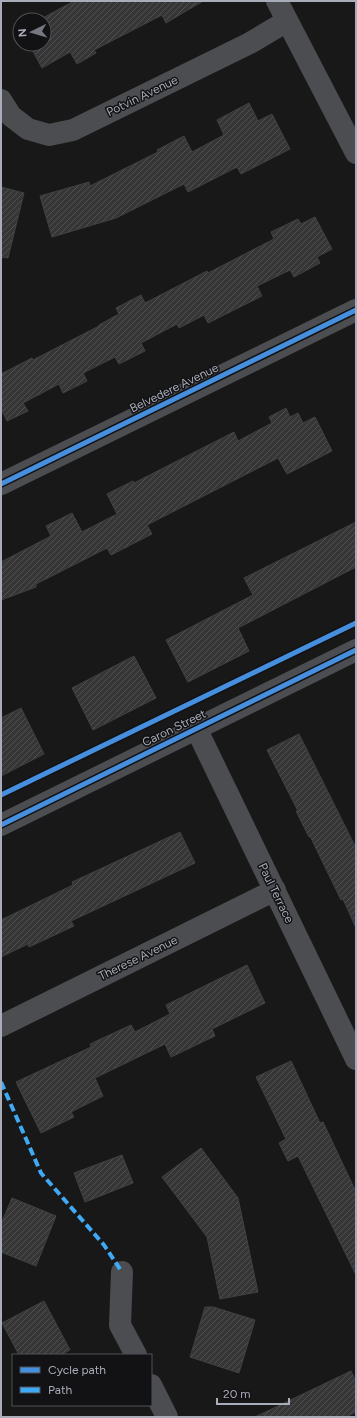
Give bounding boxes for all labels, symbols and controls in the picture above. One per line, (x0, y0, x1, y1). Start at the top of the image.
north arrow (12, 12, 52, 52)
text: N (16, 28, 29, 38)
street label: Potvin Avenue (104, 73, 180, 119)
street label: Belvedere Avenue (127, 360, 221, 416)
street label: Caron Street (140, 706, 209, 749)
street label: Paul Terrace (255, 861, 297, 926)
street label: Therese Avenue (96, 933, 180, 983)
legend (12, 1354, 152, 1406)
text: Cycle path (48, 1363, 106, 1377)
scale bar (217, 1380, 289, 1406)
text: Path (48, 1383, 72, 1397)
text: 20 m (223, 1387, 251, 1401)

